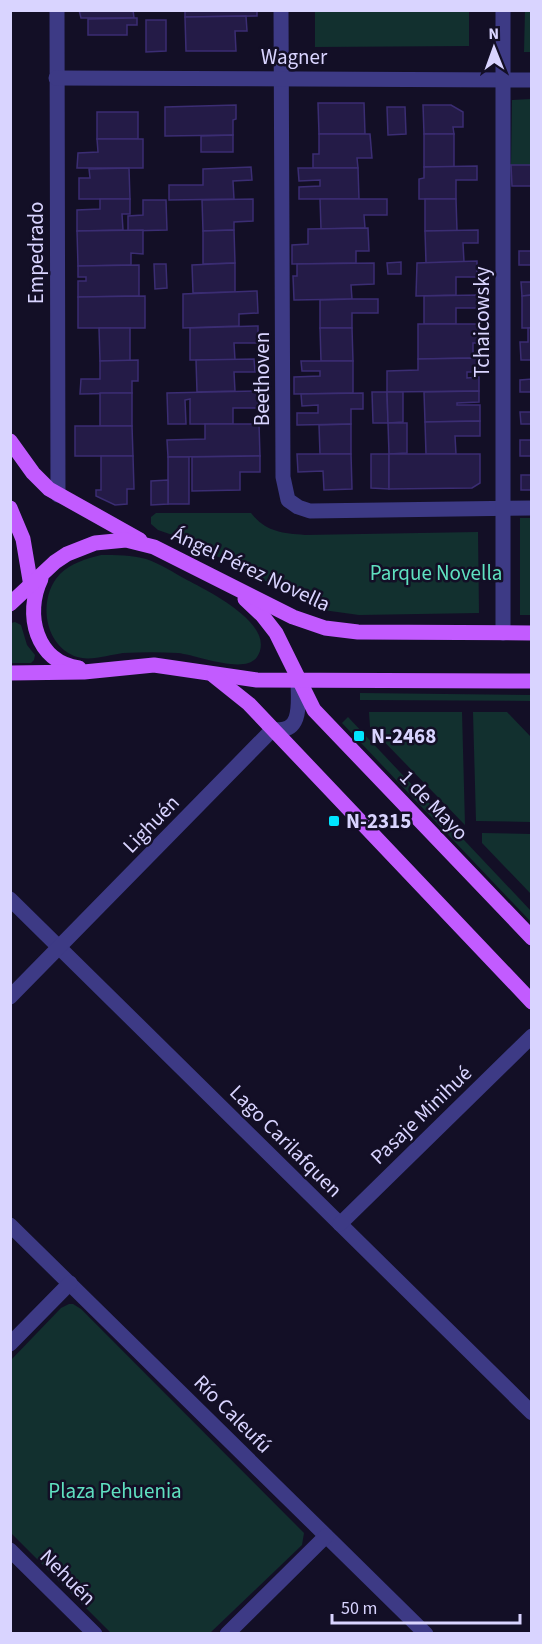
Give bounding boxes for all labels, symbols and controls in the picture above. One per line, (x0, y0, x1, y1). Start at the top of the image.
north arrow (464, 18, 524, 78)
text: N (488, 23, 499, 45)
street label: Wagner (261, 42, 328, 72)
street label: Empedrado (21, 202, 51, 304)
street label: Tchaicowsky (467, 266, 497, 378)
street label: Beethoven (247, 332, 277, 426)
street label: Ángel Pérez Novella (167, 519, 335, 619)
park label: Parque Novella (370, 558, 502, 588)
place label: N-2468 (371, 721, 436, 751)
marker: N-2468 (352, 729, 366, 743)
street label: 1 de Mayo (393, 763, 475, 847)
street label: Lighuén (116, 788, 186, 860)
place label: N-2315 (346, 806, 411, 836)
marker: N-2315 (327, 814, 341, 828)
street label: Pasaje Minihué (363, 1059, 479, 1171)
street label: Lago Carilafquen (223, 1078, 349, 1204)
street label: Río Caleufú (187, 1368, 279, 1460)
park label: Plaza Pehuenia (48, 1476, 182, 1506)
street label: Nehuén (33, 1542, 103, 1612)
scale bar (332, 1587, 520, 1625)
text: 50 m (341, 1596, 377, 1621)

